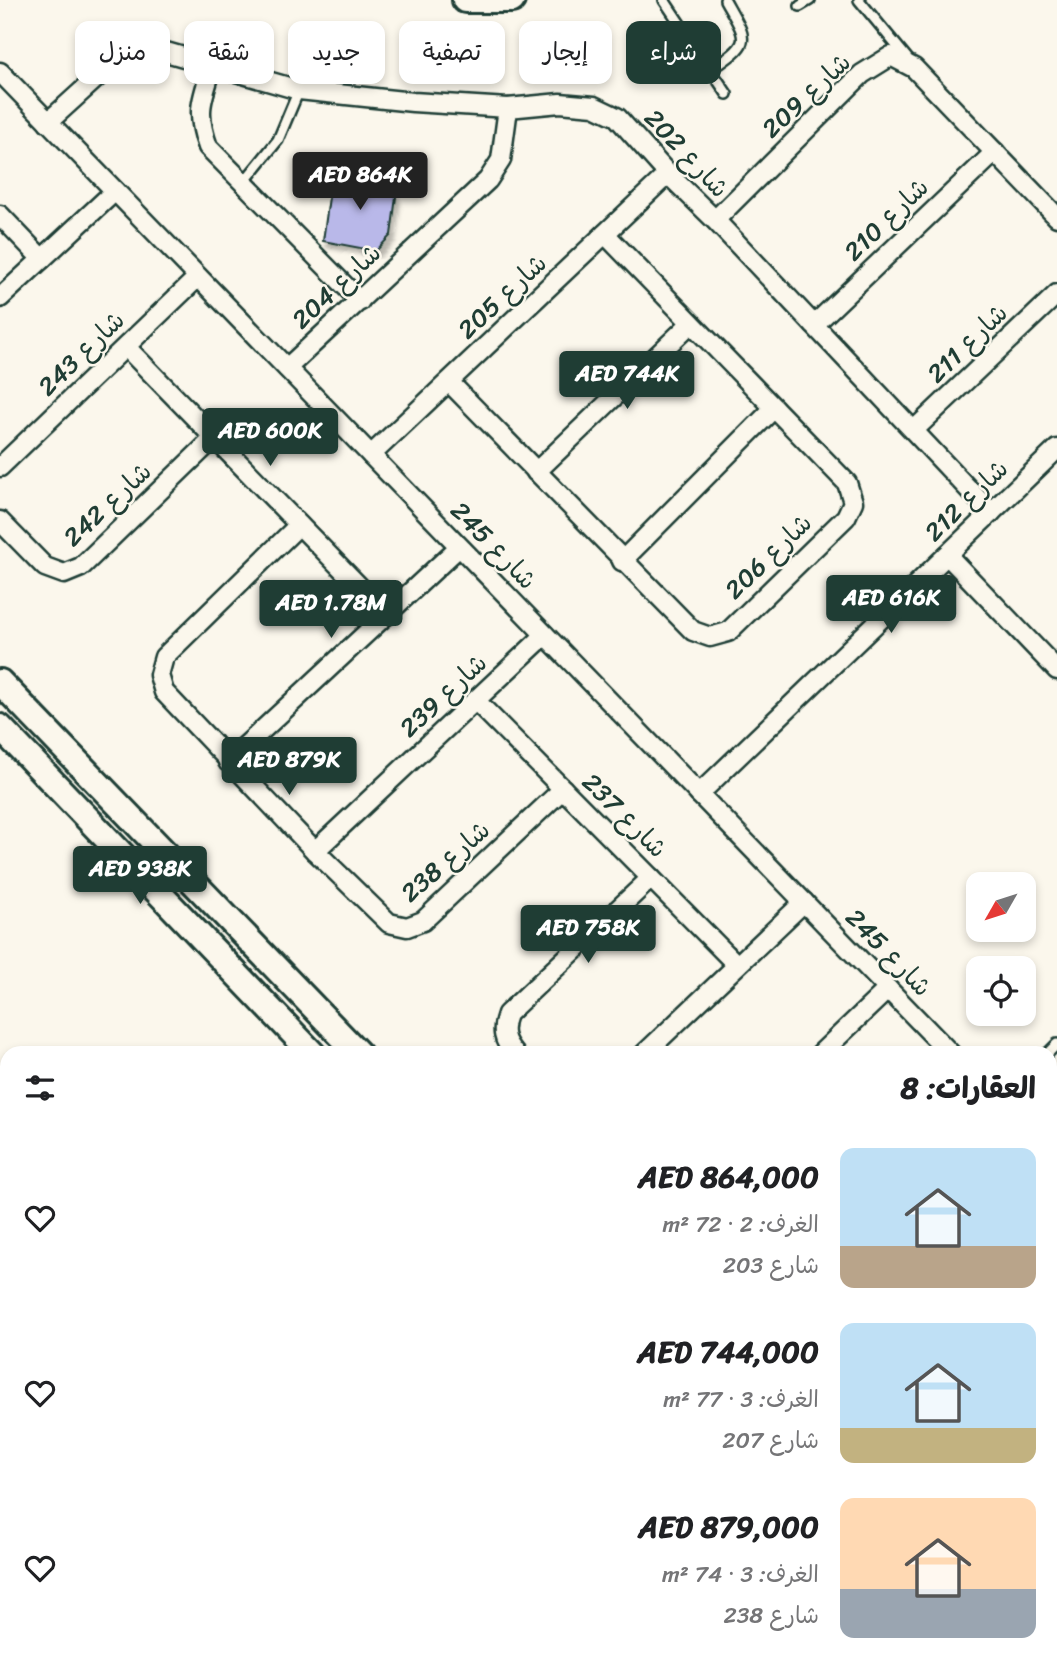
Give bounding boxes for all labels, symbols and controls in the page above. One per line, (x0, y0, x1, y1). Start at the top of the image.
chip: منزل (75, 21, 170, 84)
chip: شقة (184, 21, 274, 84)
chip: جديد (288, 21, 385, 84)
chip: تصفية (399, 21, 505, 84)
chip: إيجار (519, 21, 612, 84)
chip: شراء (626, 21, 721, 84)
street label: شارع 209 (750, 41, 862, 149)
street label: شارع 202 (633, 97, 741, 209)
pin: AED 864K (288, 152, 432, 212)
text: AED 864K (309, 154, 411, 195)
street label: شارع 210 (832, 166, 940, 272)
street label: شارع 204 (280, 231, 392, 341)
street label: شارع 205 (446, 242, 558, 350)
street label: شارع 211 (915, 292, 1019, 394)
street label: شارع 243 (26, 299, 136, 407)
pin: AED 744K (555, 352, 699, 411)
text: AED 744K (575, 353, 679, 394)
pin: AED 600K (198, 408, 342, 468)
text: AED 600K (218, 410, 322, 451)
street label: شارع 212 (913, 447, 1019, 553)
street label: شارع 242 (51, 450, 163, 558)
street label: شارع 245 (439, 489, 549, 601)
street label: شارع 206 (713, 502, 823, 610)
pin: AED 616K (819, 576, 963, 635)
text: AED 616K (842, 577, 940, 618)
pin: AED 1.78M (251, 580, 411, 640)
text: AED 1.78M (275, 582, 387, 623)
street label: شارع 239 (388, 641, 498, 749)
pin: AED 879K (217, 738, 361, 797)
text: AED 879K (238, 739, 340, 780)
street label: شارع 237 (571, 761, 679, 869)
street label: شارع 238 (389, 808, 501, 914)
pin: AED 938K (68, 846, 212, 906)
text: AED 938K (89, 848, 191, 889)
north arrow (966, 872, 1036, 942)
map controls (966, 872, 1036, 1026)
street label: شارع 245 (834, 896, 944, 1008)
pin: AED 758K (516, 906, 660, 965)
text: AED 758K (537, 907, 639, 948)
button: locate (966, 956, 1036, 1026)
text: العقارات: 8 (901, 1061, 1036, 1115)
icon: filters (21, 1069, 59, 1107)
text: AED 864,000 (638, 1150, 819, 1204)
icon: home (896, 1176, 980, 1260)
icon: heart (21, 1199, 59, 1237)
text: الغرف: 2 · 72 m² (663, 1204, 819, 1245)
text: شارع 203 (723, 1245, 819, 1286)
text: AED 744,000 (637, 1325, 819, 1379)
icon: home (896, 1351, 980, 1435)
icon: heart (21, 1374, 59, 1412)
text: الغرف: 3 · 77 m² (663, 1379, 819, 1420)
text: شارع 207 (722, 1420, 819, 1461)
text: AED 879,000 (638, 1500, 819, 1554)
icon: home (896, 1526, 980, 1610)
icon: heart (21, 1549, 59, 1587)
text: الغرف: 3 · 74 m² (662, 1554, 819, 1595)
text: شارع 238 (723, 1595, 819, 1636)

